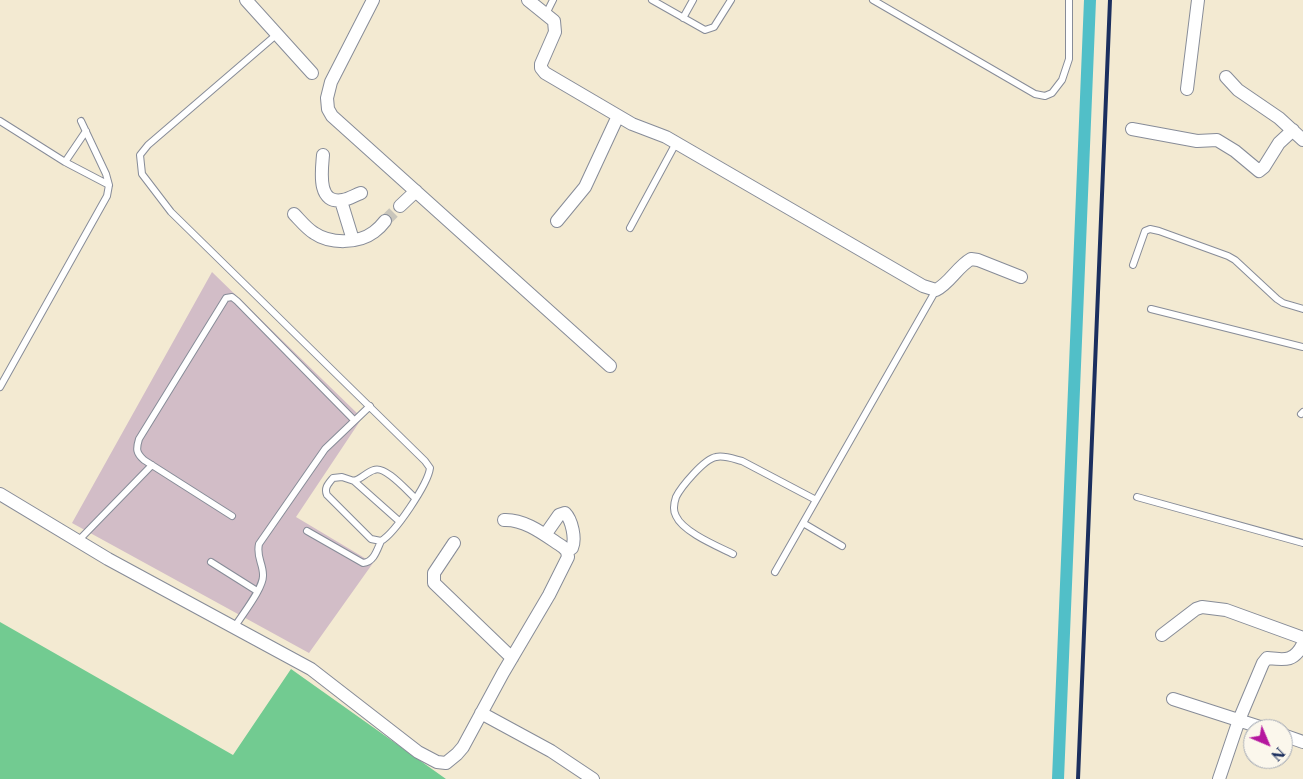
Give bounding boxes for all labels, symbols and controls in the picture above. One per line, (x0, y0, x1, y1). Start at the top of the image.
north arrow (1243, 719, 1293, 769)
text: N (1267, 743, 1289, 765)

